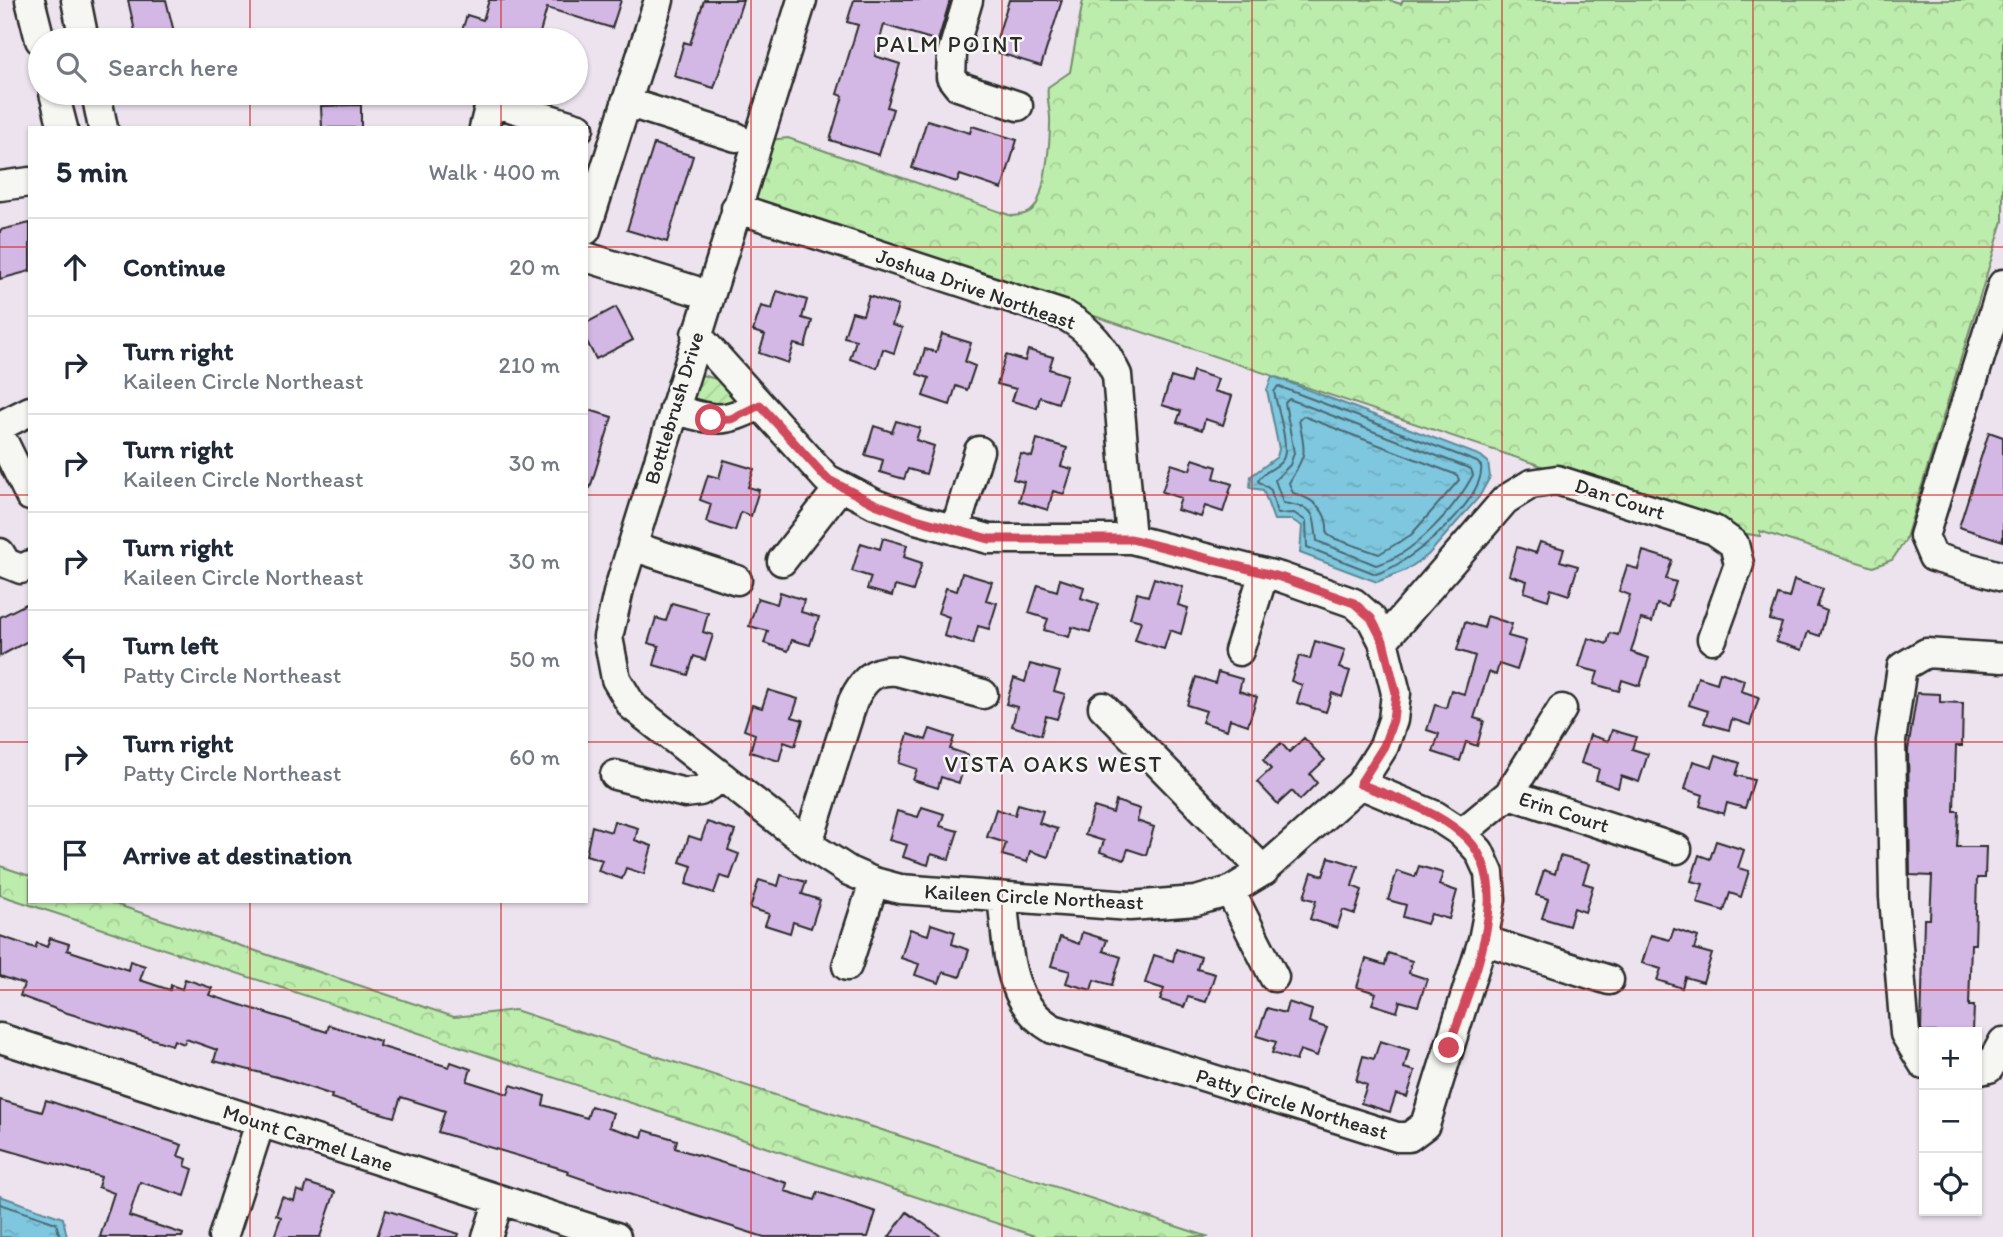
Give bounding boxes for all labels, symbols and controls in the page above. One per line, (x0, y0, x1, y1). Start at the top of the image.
search box (28, 28, 588, 105)
district label: PALM POINT (876, 30, 1024, 58)
icon: search (52, 48, 90, 86)
text: Search here (108, 51, 238, 83)
text: 5 min (56, 153, 127, 190)
text: Walk · 400 m (428, 158, 560, 186)
street label: Joshua Drive Northeast (873, 243, 1079, 334)
icon: ahead (56, 248, 94, 286)
text: Continue (123, 251, 226, 283)
text: 20 m (509, 253, 560, 281)
street label: Bottlebrush Drive (638, 329, 709, 487)
text: Turn right (123, 335, 234, 367)
icon: right (56, 346, 94, 384)
text: 210 m (499, 351, 560, 379)
text: Kaileen Circle Northeast (123, 367, 364, 395)
route start (695, 404, 726, 435)
text: Turn right (123, 433, 234, 465)
icon: right (56, 444, 94, 482)
text: 30 m (509, 449, 560, 477)
text: Kaileen Circle Northeast (123, 465, 364, 493)
street label: Dan Court (1572, 472, 1668, 525)
text: Turn right (123, 531, 234, 563)
icon: right (56, 542, 94, 580)
text: 30 m (509, 547, 560, 575)
text: Kaileen Circle Northeast (123, 563, 364, 591)
text: Turn left (123, 629, 219, 661)
icon: left (56, 640, 94, 678)
text: 50 m (509, 645, 560, 673)
text: Patty Circle Northeast (123, 661, 341, 689)
text: Turn right (123, 727, 234, 759)
icon: right (56, 738, 94, 776)
text: 60 m (509, 743, 560, 771)
district label: VISTA OAKS WEST (945, 750, 1163, 778)
text: Patty Circle Northeast (123, 759, 341, 787)
street label: Erin Court (1516, 785, 1612, 838)
icon: arrive (56, 836, 94, 874)
text: Arrive at destination (123, 839, 352, 871)
street label: Kaileen Circle Northeast (924, 878, 1144, 915)
map controls (1919, 1027, 1982, 1216)
button: + (1919, 1027, 1982, 1090)
route end (1433, 1032, 1464, 1063)
street label: Patty Circle Northeast (1193, 1062, 1391, 1145)
button: − (1919, 1090, 1982, 1153)
street label: Mount Carmel Lane (220, 1098, 396, 1177)
button: locate (1919, 1153, 1982, 1216)

